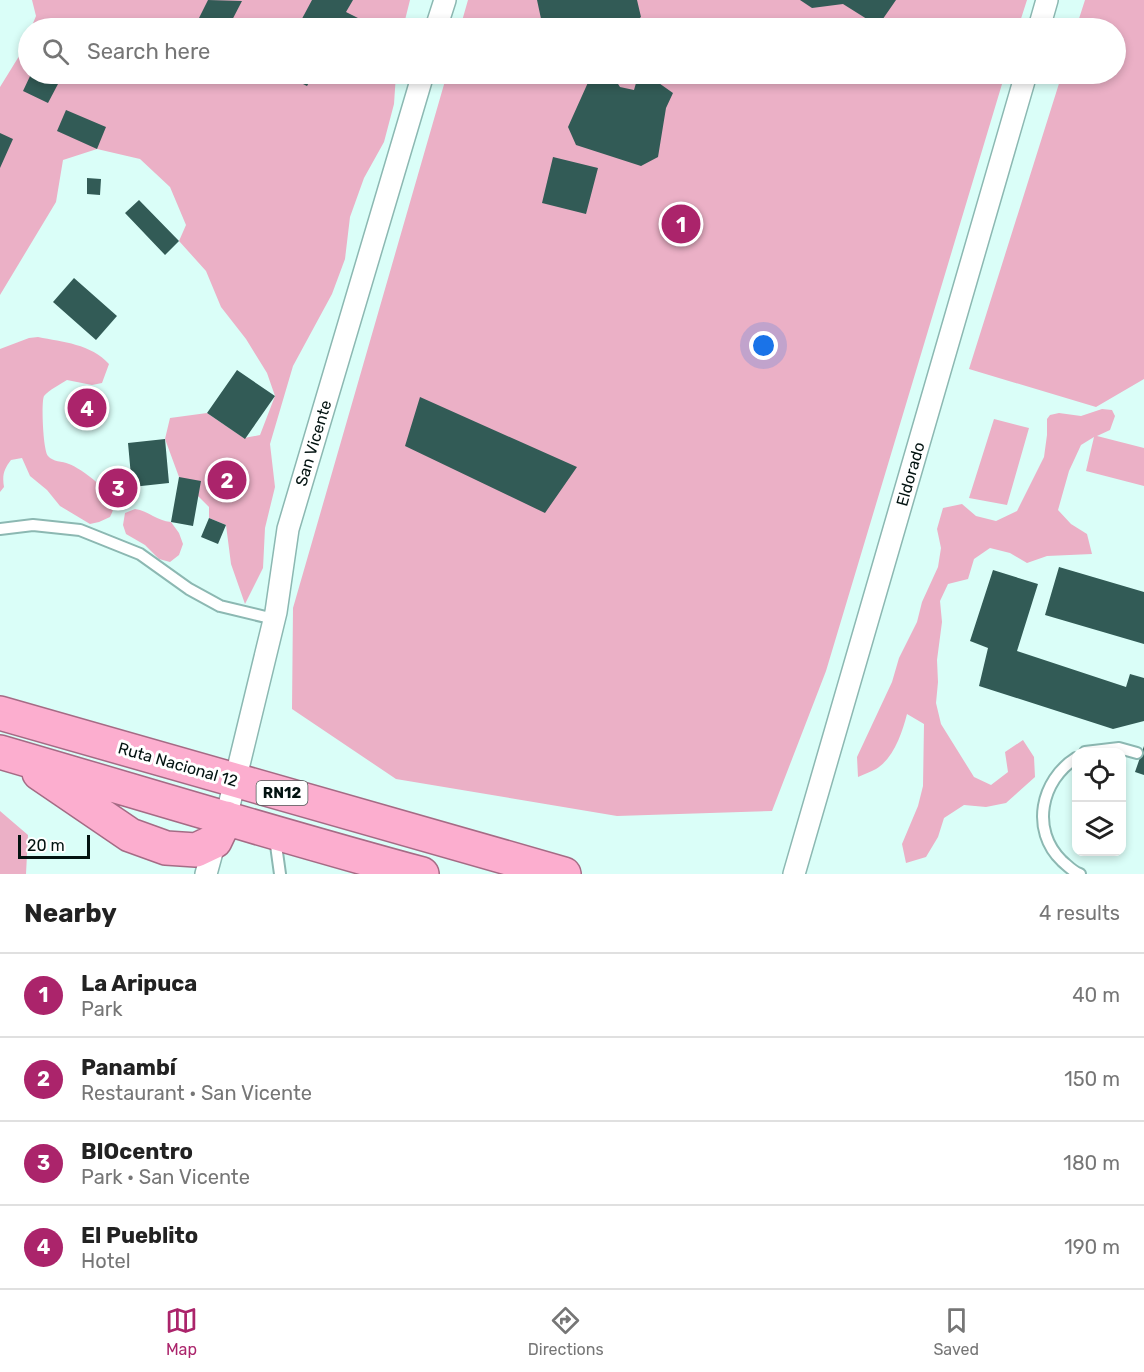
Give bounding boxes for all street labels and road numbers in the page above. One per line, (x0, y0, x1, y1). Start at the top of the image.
street label: San Vicente (291, 398, 336, 488)
street label: Eldorado (892, 440, 929, 508)
street label: Ruta Nacional 12 (116, 738, 240, 791)
road number: RN12 (256, 781, 308, 805)

